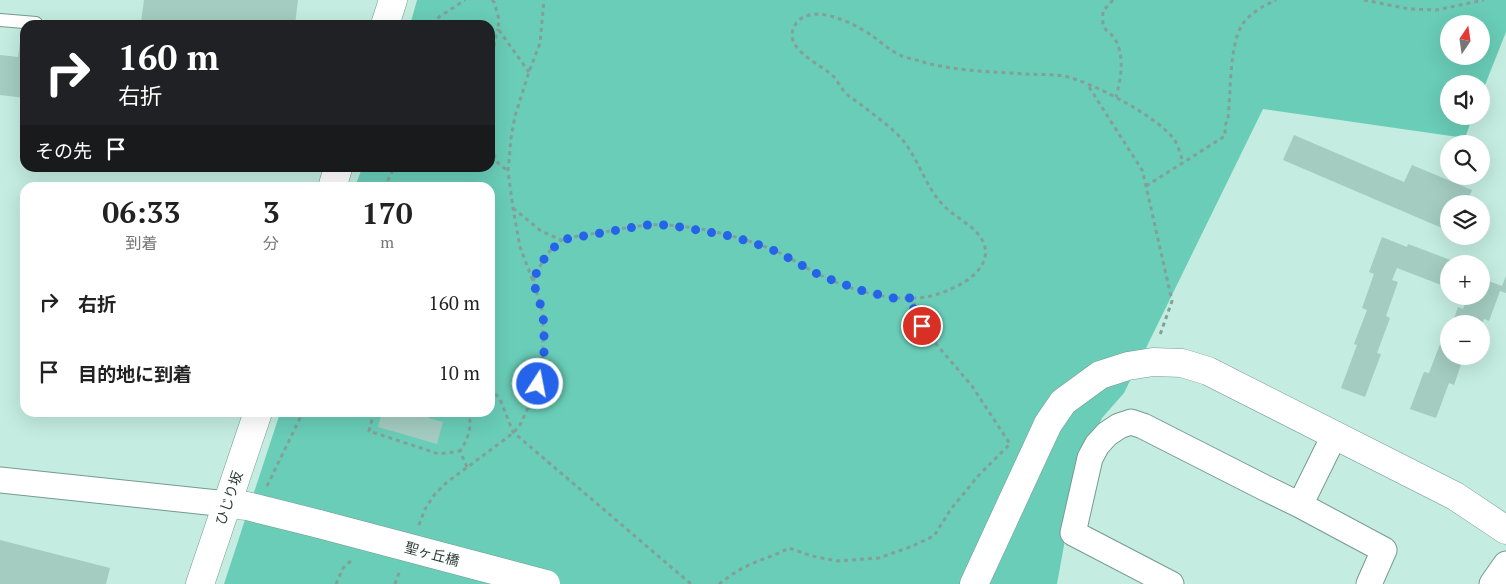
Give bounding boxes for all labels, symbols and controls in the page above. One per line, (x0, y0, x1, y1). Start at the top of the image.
north arrow (1440, 15, 1490, 65)
map controls (1440, 15, 1490, 365)
text: 160 m (118, 34, 219, 80)
icon: right (35, 40, 100, 105)
button: sound (1440, 75, 1490, 125)
text: 右折 (118, 81, 162, 110)
icon: arrive (102, 135, 130, 163)
button: search (1440, 135, 1490, 185)
text: その先 (35, 138, 92, 163)
text: 06:33 (102, 192, 180, 232)
text: 3 (263, 192, 280, 232)
text: 170 (362, 193, 413, 233)
button: layers (1440, 195, 1490, 245)
text: m (380, 231, 394, 253)
text: 到着 (125, 232, 157, 254)
text: 分 (263, 232, 279, 254)
button: + (1440, 255, 1490, 305)
icon: right (35, 288, 63, 316)
text: 160 m (429, 290, 480, 315)
text: 右折 (78, 291, 116, 316)
pin (901, 305, 943, 347)
icon: arrive (908, 312, 936, 340)
button: − (1440, 315, 1490, 365)
position arrow (511, 357, 563, 409)
icon: arrive (35, 358, 63, 386)
text: 10 m (439, 360, 480, 385)
text: 目的地に到着 (78, 361, 192, 386)
street label: ひじり坂 (210, 468, 247, 527)
street label: 聖ヶ丘橋 (403, 537, 462, 570)

